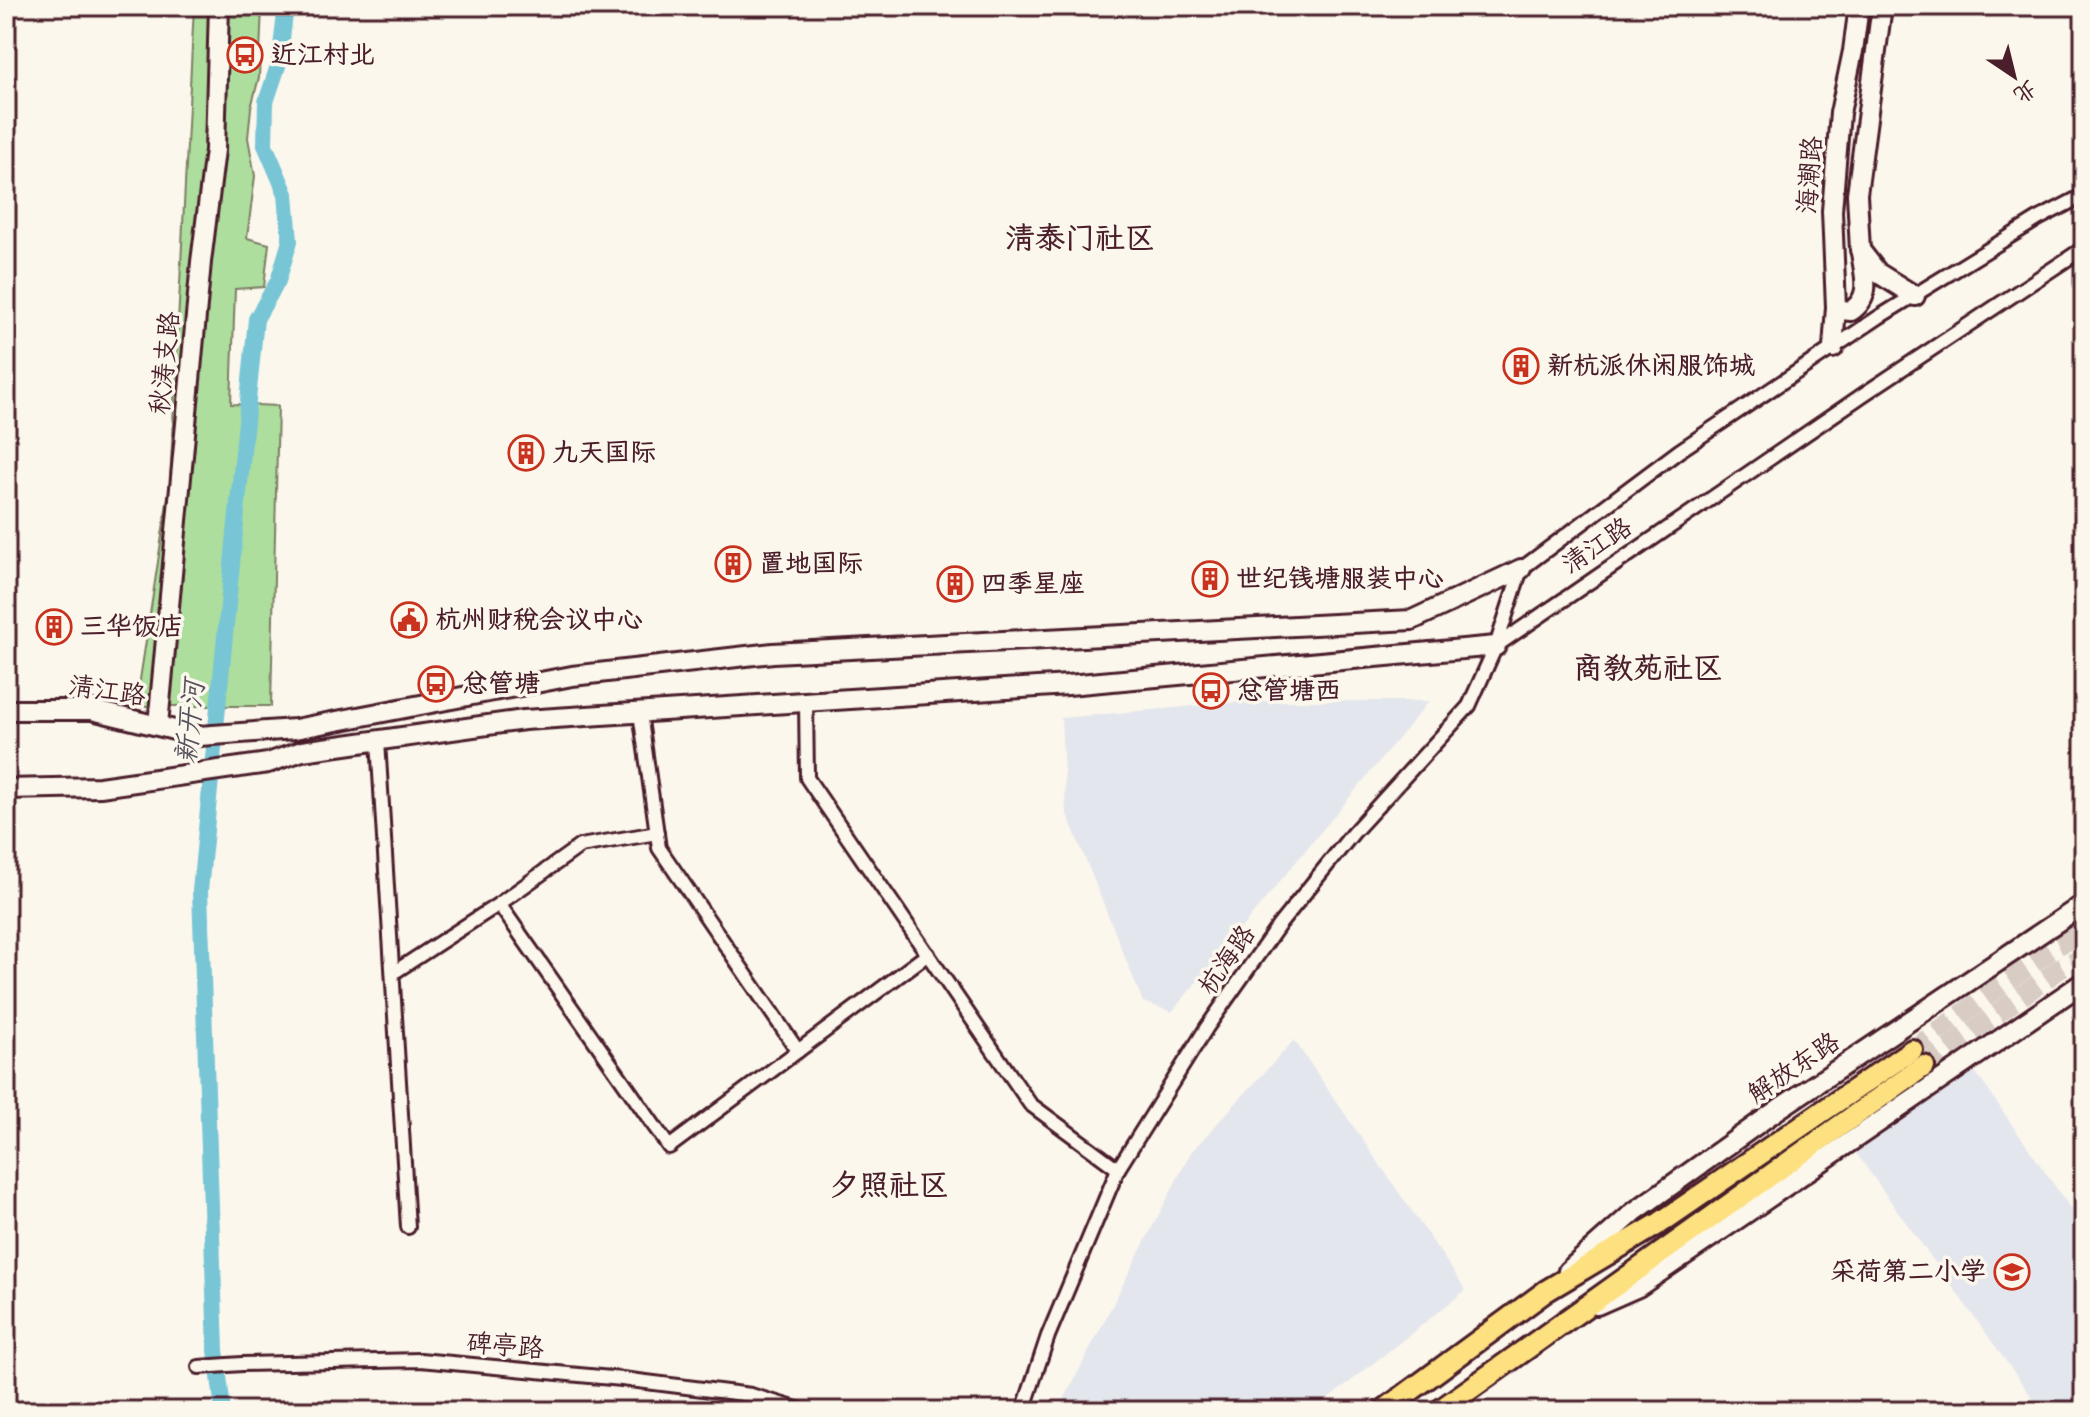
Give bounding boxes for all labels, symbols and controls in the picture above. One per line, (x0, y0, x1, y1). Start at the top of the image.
bus stop icon: 近江村北 (226, 36, 264, 74)
north arrow (1974, 36, 2054, 116)
place label: 近江村北 (271, 40, 375, 70)
text: 北 (2008, 75, 2041, 109)
street label: 海潮路 (1792, 135, 1828, 215)
district label: 清泰门社区 (1005, 221, 1155, 256)
street label: 秋涛支路 (145, 310, 185, 416)
building icon: 新杭派休闲服饰城 (1502, 347, 1540, 385)
place label: 新杭派休闲服饰城 (1547, 351, 1755, 381)
building icon: 九天国际 (507, 434, 545, 472)
place label: 九天国际 (552, 438, 656, 468)
street label: 清江路 (1556, 512, 1638, 580)
building icon: 置地国际 (714, 545, 752, 583)
place label: 置地国际 (759, 549, 863, 579)
building icon: 世纪钱塘服装中心 (1191, 560, 1229, 598)
place label: 世纪钱塘服装中心 (1236, 564, 1444, 594)
building icon: 四季星座 (936, 565, 974, 603)
place label: 四季星座 (981, 569, 1085, 599)
public building icon: 杭州财税会议中心 (390, 601, 428, 639)
place label: 杭州财税会议中心 (435, 605, 643, 635)
building icon: 三华饭店 (35, 608, 73, 646)
place label: 三华饭店 (80, 612, 184, 642)
district label: 商教苑社区 (1573, 651, 1723, 686)
bus stop icon: 总管塘 (417, 665, 455, 703)
place label: 总管塘 (462, 669, 540, 699)
street label: 清江路 (66, 671, 148, 711)
bus stop icon: 总管塘西 (1192, 672, 1230, 710)
water label: 新开河 (170, 675, 211, 765)
place label: 总管塘西 (1237, 676, 1341, 706)
street label: 杭海路 (1192, 919, 1262, 1001)
street label: 解放东路 (1742, 1026, 1846, 1110)
district label: 夕照社区 (829, 1168, 949, 1203)
school or university icon: 采荷第二小学 (1993, 1253, 2031, 1291)
place label: 采荷第二小学 (1830, 1257, 1986, 1287)
street label: 碑亭路 (465, 1328, 545, 1364)

